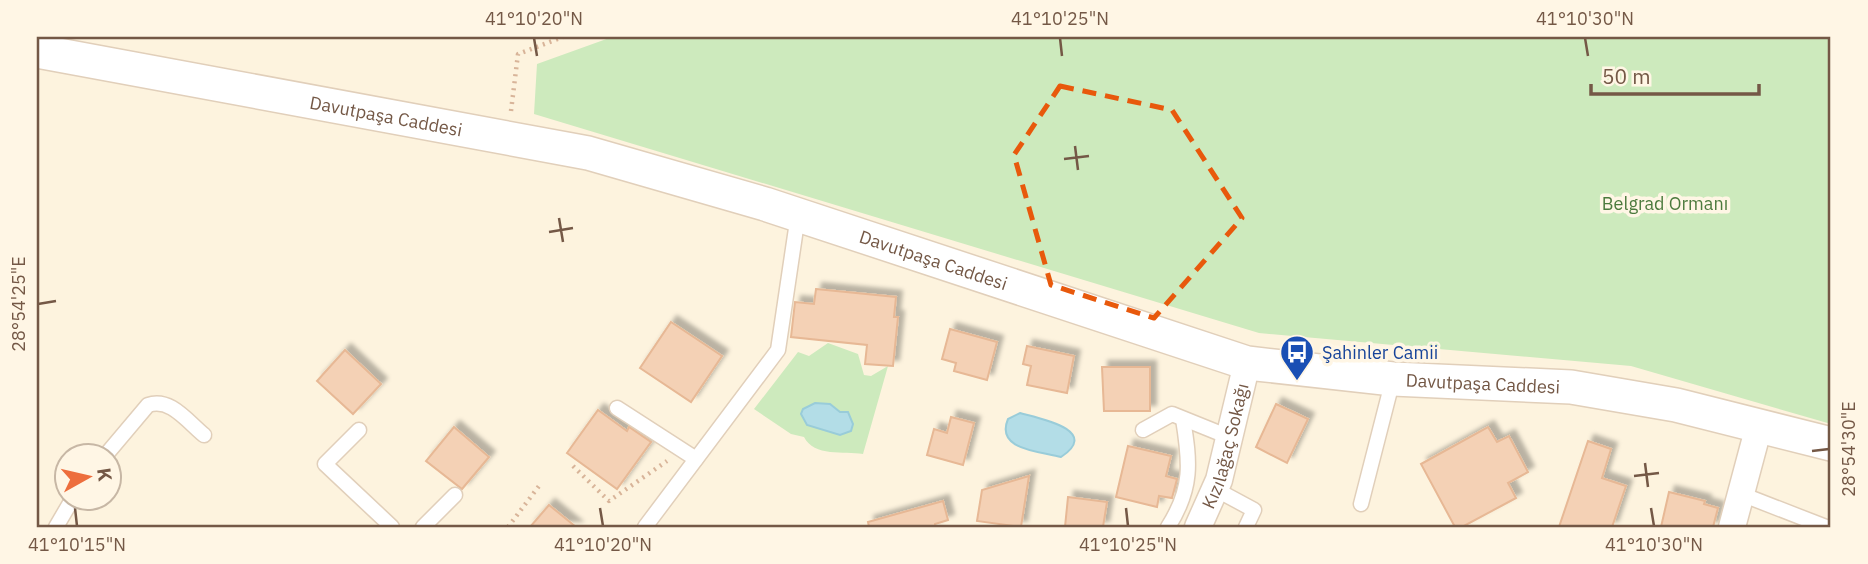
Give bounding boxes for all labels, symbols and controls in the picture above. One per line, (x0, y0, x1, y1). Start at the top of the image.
text: 41°10'20"N (485, 7, 583, 30)
text: 41°10'25"N (1011, 7, 1109, 30)
text: 41°10'30"N (1536, 7, 1634, 30)
scale bar (1591, 52, 1759, 96)
text: 50 m (1602, 62, 1651, 90)
street label: Davutpaşa Caddesi (308, 90, 464, 141)
park label: Belgrad Ormanı (1602, 192, 1728, 215)
street label: Davutpaşa Caddesi (856, 224, 1011, 295)
text: 28°54'25"E (7, 256, 30, 352)
bus stop icon: Şahinler Camii (1278, 333, 1316, 382)
place label: Şahinler Camii (1322, 341, 1438, 364)
street label: Davutpaşa Caddesi (1405, 368, 1561, 398)
street label: Kızılağaç Sokağı (1196, 381, 1253, 512)
text: 28°54'30"E (1837, 401, 1860, 497)
north arrow (52, 442, 122, 512)
text: K (92, 466, 118, 483)
text: 41°10'15"N (28, 533, 126, 556)
text: 41°10'20"N (554, 533, 652, 556)
text: 41°10'25"N (1079, 533, 1177, 556)
text: 41°10'30"N (1605, 533, 1703, 556)

